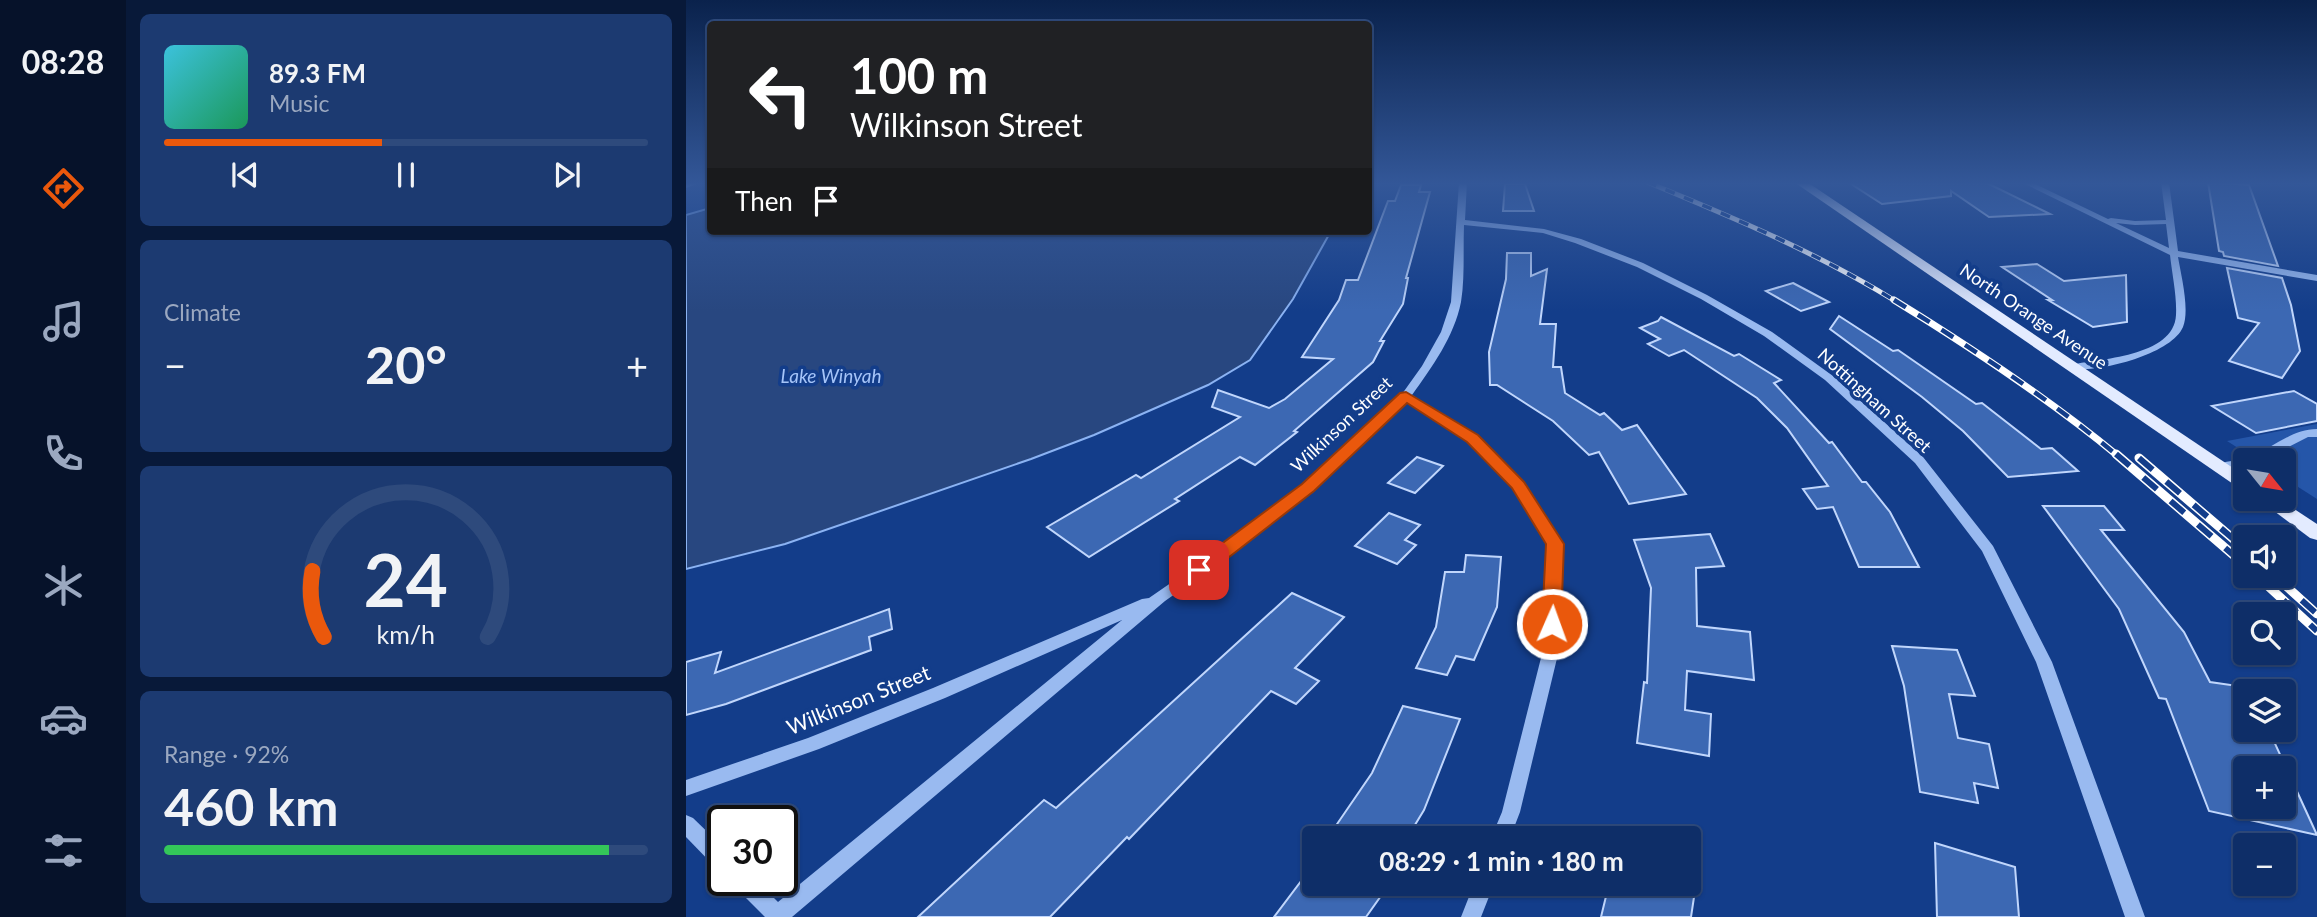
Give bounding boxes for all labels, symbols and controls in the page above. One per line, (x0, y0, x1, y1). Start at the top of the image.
text: 08:28 (22, 42, 104, 81)
text: 100 m (850, 46, 988, 104)
icon: left (735, 49, 826, 140)
text: 89.3 FM (269, 57, 366, 89)
text: Music (269, 89, 329, 117)
text: Wilkinson Street (850, 105, 1082, 144)
icon: previous (226, 156, 264, 194)
icon: pause (387, 156, 425, 194)
icon: next (548, 156, 586, 194)
icon: directions (39, 164, 88, 213)
icon: arrive (807, 182, 845, 220)
text: Then (735, 185, 793, 217)
street label: North Orange Avenue (1956, 258, 2112, 374)
icon: music (39, 297, 88, 346)
text: Climate (164, 298, 241, 326)
text: 20° (365, 333, 447, 395)
text: − (164, 342, 186, 388)
text: + (626, 342, 648, 388)
street label: Nottingham Street (1814, 343, 1937, 457)
water label: Lake Winyah (780, 364, 882, 387)
street label: Wilkinson Street (1286, 371, 1397, 477)
icon: phone (39, 429, 88, 478)
north arrow (2233, 448, 2296, 511)
map controls (2233, 448, 2296, 896)
button: sound (2233, 525, 2296, 588)
text: 24 (364, 536, 448, 624)
pin (1169, 540, 1229, 600)
icon: arrive (1180, 551, 1218, 589)
icon: climate (39, 561, 88, 610)
position arrow (1515, 587, 1589, 661)
button: search (2233, 602, 2296, 665)
text: km/h (377, 619, 435, 649)
street label: Wilkinson Street (783, 659, 934, 739)
button: layers (2233, 679, 2296, 742)
icon: car (39, 694, 88, 743)
text: Range · 92% (164, 740, 289, 768)
button: + (2233, 756, 2296, 819)
text: 460 km (164, 775, 338, 837)
speed limit sign: 30 (707, 805, 798, 896)
icon: filters (39, 826, 88, 875)
button: − (2233, 833, 2296, 896)
text: 08:29 · 1 min · 180 m (1379, 845, 1624, 877)

